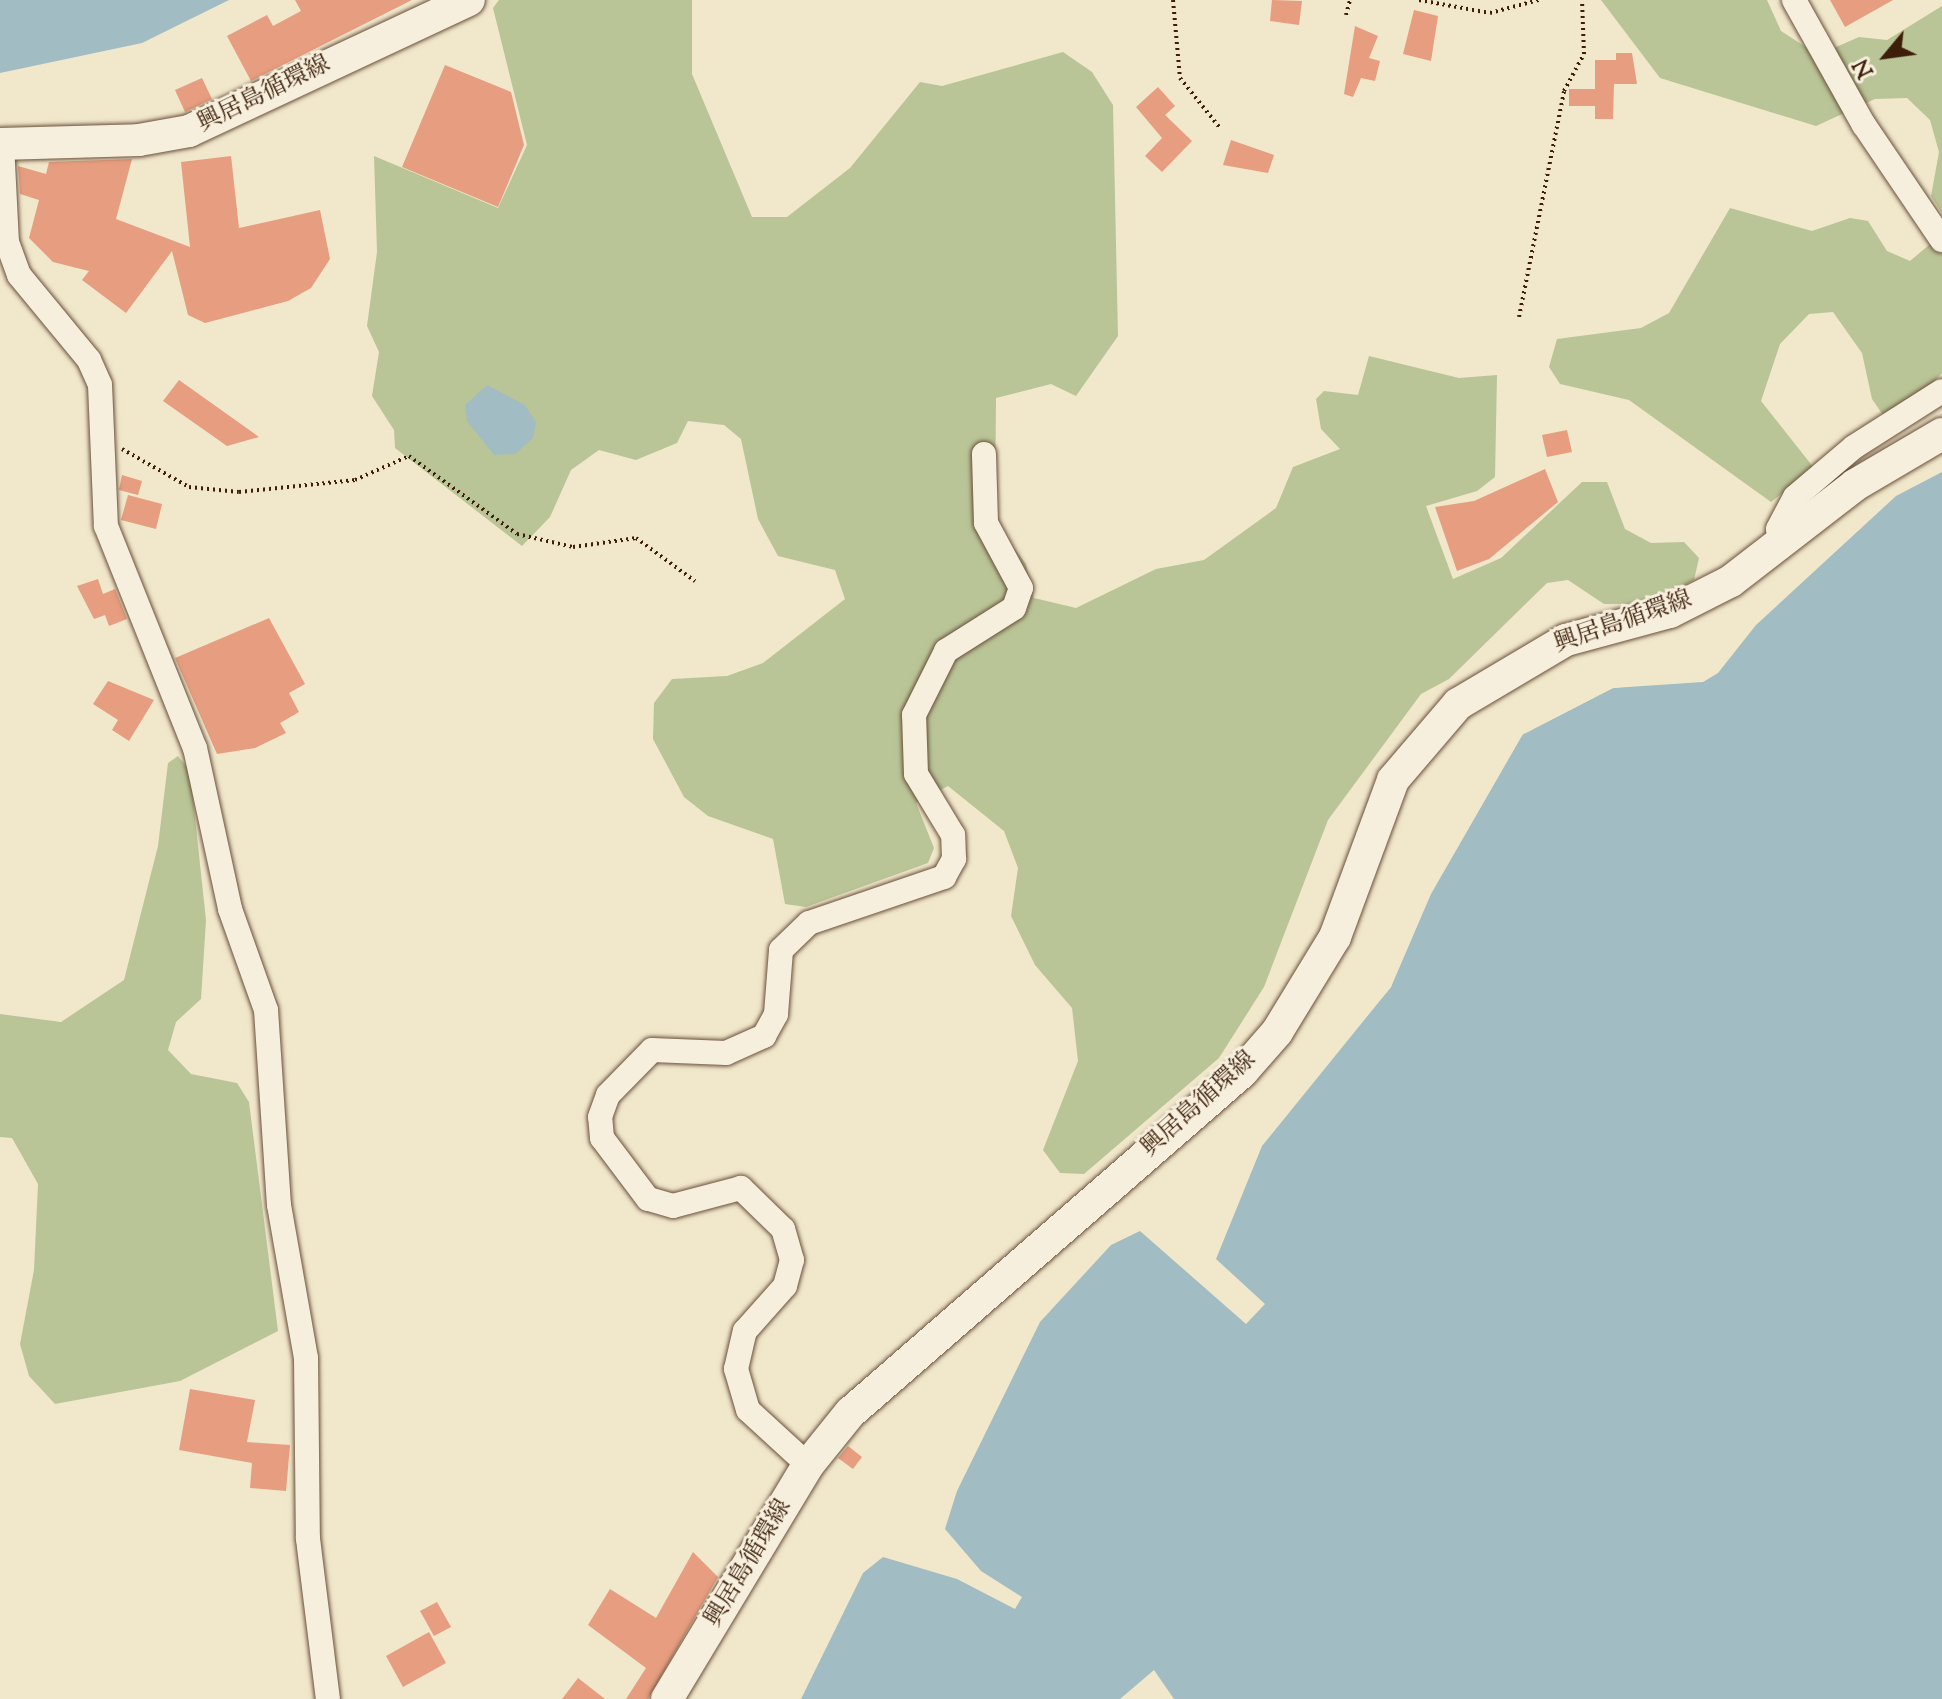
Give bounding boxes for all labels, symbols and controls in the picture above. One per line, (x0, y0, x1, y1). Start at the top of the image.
north arrow (1846, 16, 1926, 96)
street label: 興居島循環線 (193, 50, 335, 140)
text: N (1847, 52, 1883, 83)
street label: 興居島循環線 (1550, 586, 1696, 660)
street label: 興居島循環線 (1136, 1046, 1262, 1164)
street label: 興居島循環線 (700, 1495, 798, 1633)

